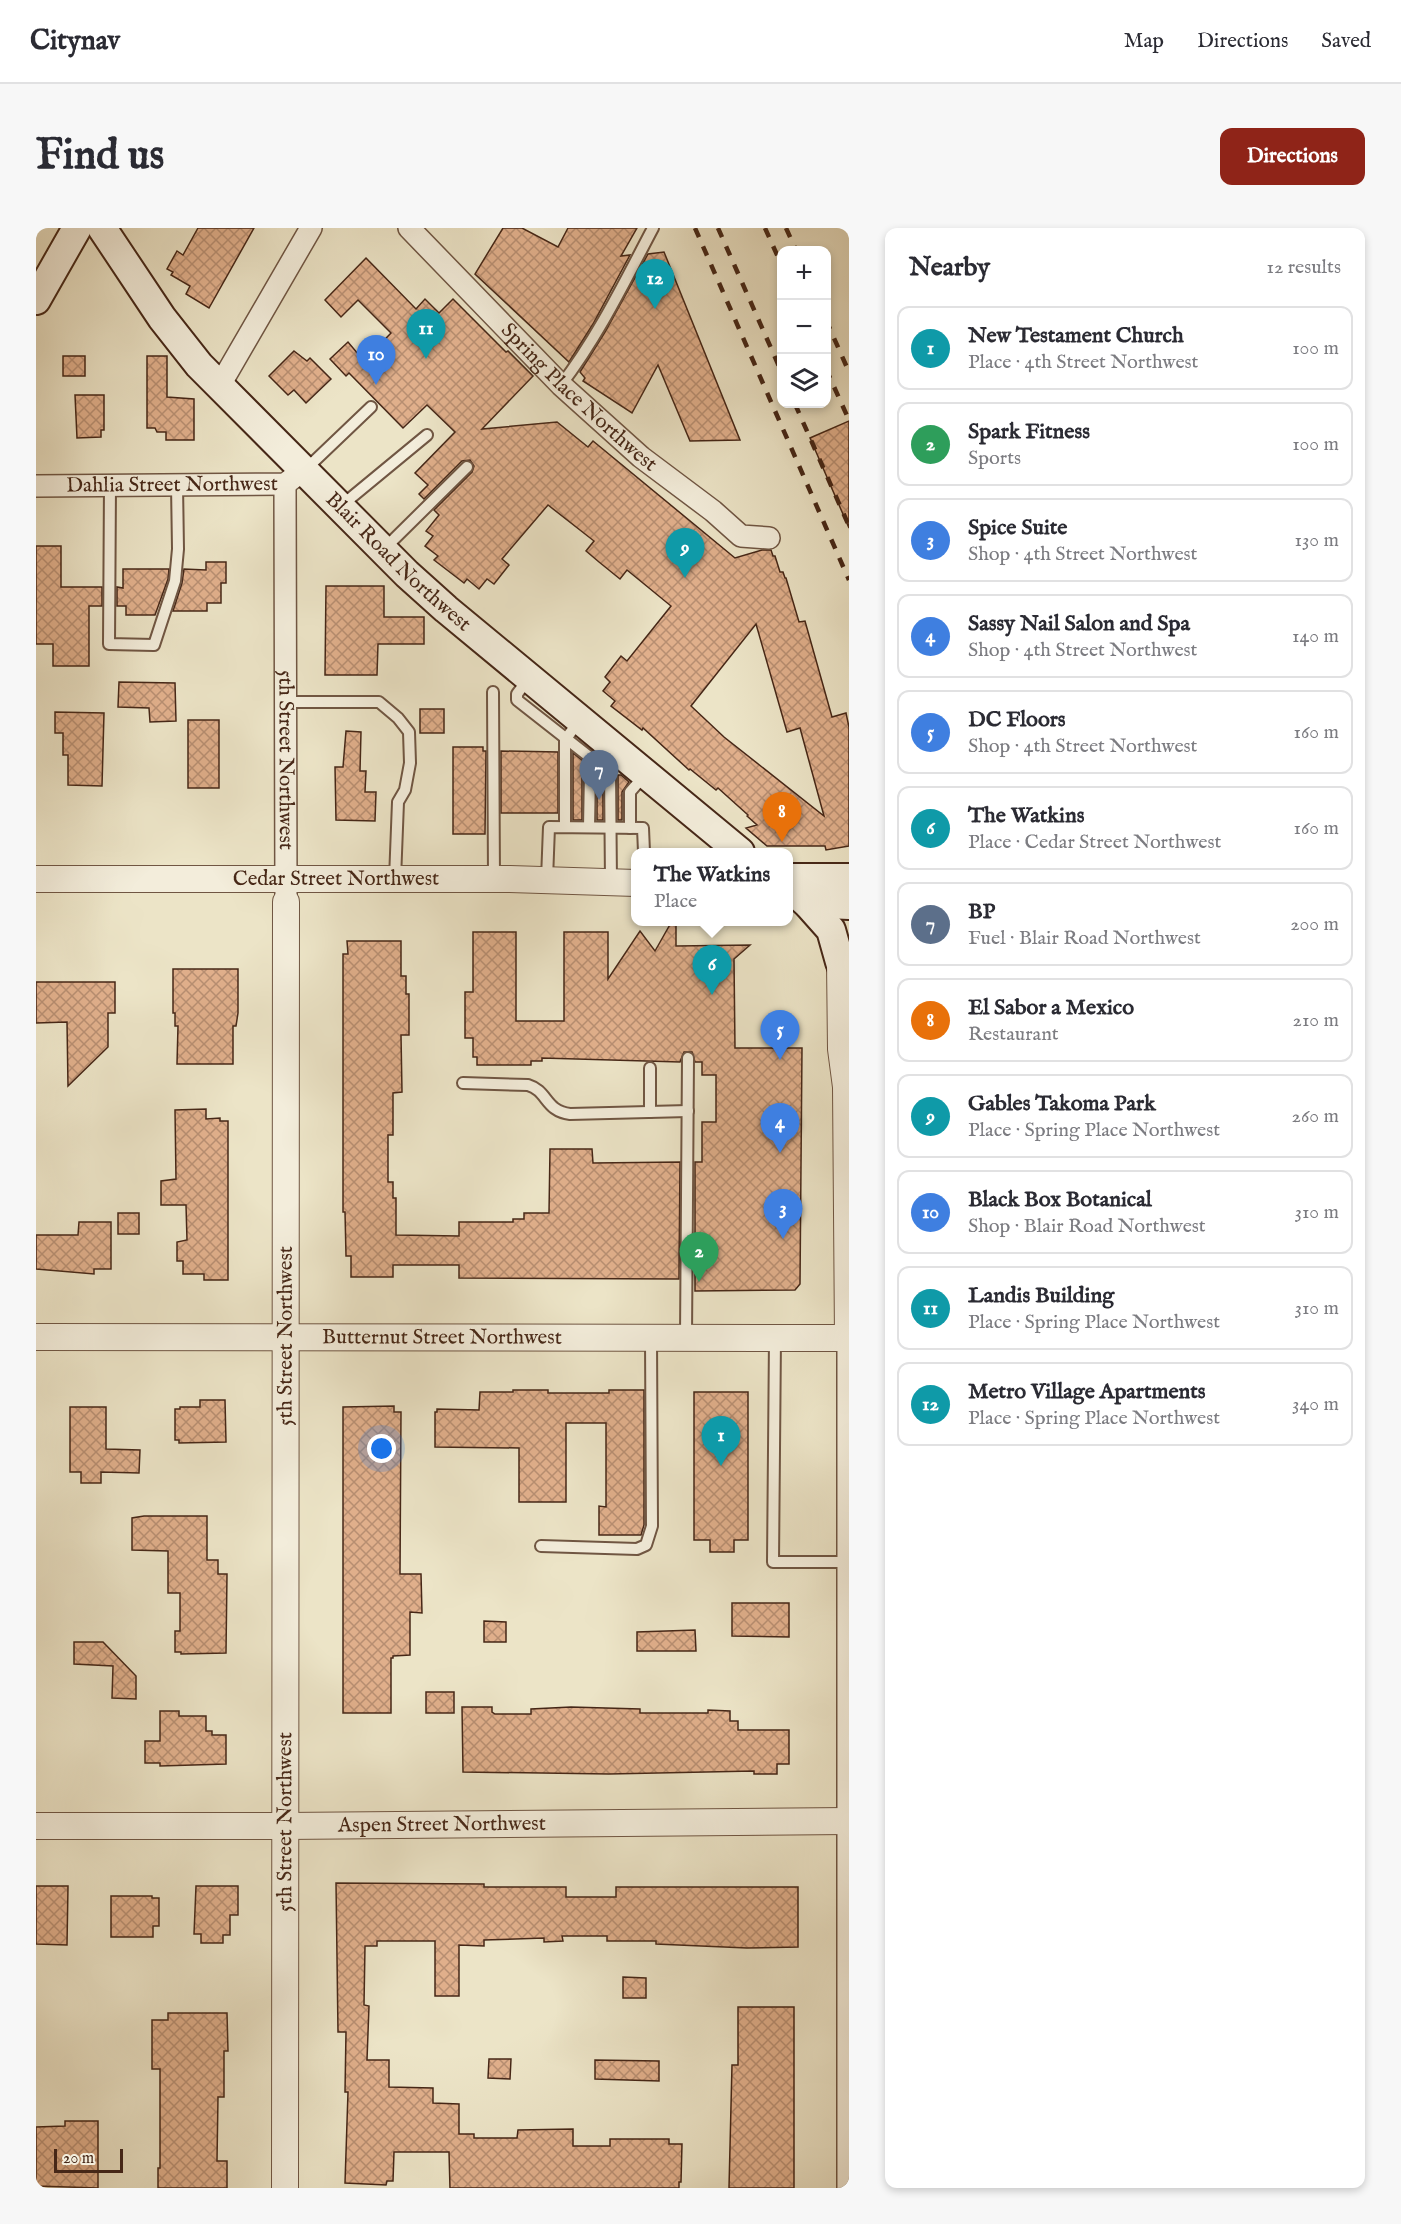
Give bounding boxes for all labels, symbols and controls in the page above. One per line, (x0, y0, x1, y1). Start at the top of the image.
text: Citynav (30, 24, 120, 59)
text: Map (1124, 28, 1164, 55)
text: Directions (1197, 28, 1288, 55)
text: Saved (1321, 28, 1371, 55)
button: Directions (1220, 128, 1365, 185)
text: Find us (36, 130, 164, 183)
map controls (777, 246, 831, 408)
button: + (777, 246, 831, 300)
text: Nearby (909, 251, 990, 284)
text: 12 results (1266, 255, 1341, 280)
pin: 12 (636, 260, 674, 309)
button: − (777, 300, 831, 354)
pin: 11 (406, 310, 446, 359)
street label: Spring Place Northwest (495, 317, 662, 478)
text: New Testament Church (968, 322, 1184, 350)
pin: 10 (356, 336, 396, 385)
text: 1 (927, 336, 934, 361)
text: 100 m (1292, 336, 1339, 361)
text: Place · 4th Street Northwest (968, 350, 1198, 375)
button: layers (777, 354, 831, 408)
text: Spark Fitness (968, 418, 1090, 446)
text: 2 (926, 432, 935, 457)
text: 100 m (1292, 432, 1339, 457)
text: Sports (968, 446, 1021, 471)
street label: Dahlia Street Northwest (66, 471, 278, 499)
street label: Blair Road Northwest (319, 486, 477, 638)
text: Spice Suite (968, 514, 1067, 542)
pin: 9 (666, 528, 704, 578)
text: 3 (927, 528, 934, 553)
text: 130 m (1294, 528, 1339, 553)
text: Shop · 4th Street Northwest (968, 542, 1197, 567)
text: Sassy Nail Salon and Spa (968, 610, 1190, 638)
text: 4 (926, 624, 935, 649)
text: 140 m (1292, 624, 1339, 649)
text: Shop · 4th Street Northwest (968, 638, 1197, 663)
street label: 5th Street Northwest (272, 670, 299, 850)
text: DC Floors (968, 706, 1066, 734)
text: 5 (927, 720, 934, 745)
text: 160 m (1293, 720, 1339, 745)
text: Shop · 4th Street Northwest (968, 734, 1197, 759)
pin: 7 (580, 750, 618, 800)
pin: 8 (762, 792, 802, 842)
text: The Watkins (968, 802, 1084, 830)
text: 6 (926, 816, 935, 841)
text: 160 m (1293, 816, 1339, 841)
text: Place · Cedar Street Northwest (968, 830, 1221, 855)
popup (631, 848, 793, 926)
text: The Watkins (654, 861, 770, 889)
street label: Cedar Street Northwest (233, 866, 439, 893)
text: Place (654, 889, 697, 914)
text: BP (968, 898, 995, 926)
text: 7 (926, 912, 935, 937)
text: 200 m (1290, 912, 1339, 937)
text: Fuel · Blair Road Northwest (968, 926, 1201, 951)
pin: 6 (692, 946, 732, 995)
text: El Sabor a Mexico (968, 994, 1134, 1022)
text: 8 (927, 1008, 934, 1033)
text: 210 m (1293, 1008, 1339, 1033)
pin: 5 (760, 1010, 800, 1060)
text: Restaurant (968, 1022, 1059, 1047)
text: Gables Takoma Park (968, 1090, 1156, 1118)
pin: 4 (760, 1104, 800, 1153)
text: 9 (926, 1104, 935, 1129)
text: 260 m (1292, 1104, 1339, 1129)
text: Place · Spring Place Northwest (968, 1118, 1220, 1143)
text: Black Box Botanical (968, 1186, 1152, 1214)
pin: 3 (764, 1190, 802, 1239)
text: 10 (922, 1200, 939, 1225)
text: 310 m (1295, 1200, 1339, 1225)
text: Shop · Blair Road Northwest (968, 1214, 1206, 1239)
pin: 2 (680, 1232, 718, 1282)
street label: 5th Street Northwest (272, 1246, 299, 1426)
text: Landis Building (968, 1282, 1114, 1310)
text: 11 (923, 1296, 938, 1321)
text: 310 m (1295, 1296, 1339, 1321)
text: Place · Spring Place Northwest (968, 1310, 1220, 1335)
street label: Butternut Street Northwest (322, 1324, 562, 1351)
text: Metro Village Apartments (968, 1378, 1205, 1406)
text: 12 (922, 1392, 939, 1417)
text: 340 m (1292, 1392, 1339, 1417)
text: Place · Spring Place Northwest (968, 1406, 1220, 1431)
pin: 1 (702, 1416, 740, 1466)
your location (367, 1434, 396, 1463)
street label: 5th Street Northwest (272, 1732, 299, 1912)
street label: Aspen Street Northwest (337, 1810, 546, 1839)
scale bar (54, 2146, 123, 2174)
text: 20 m (63, 2149, 94, 2169)

